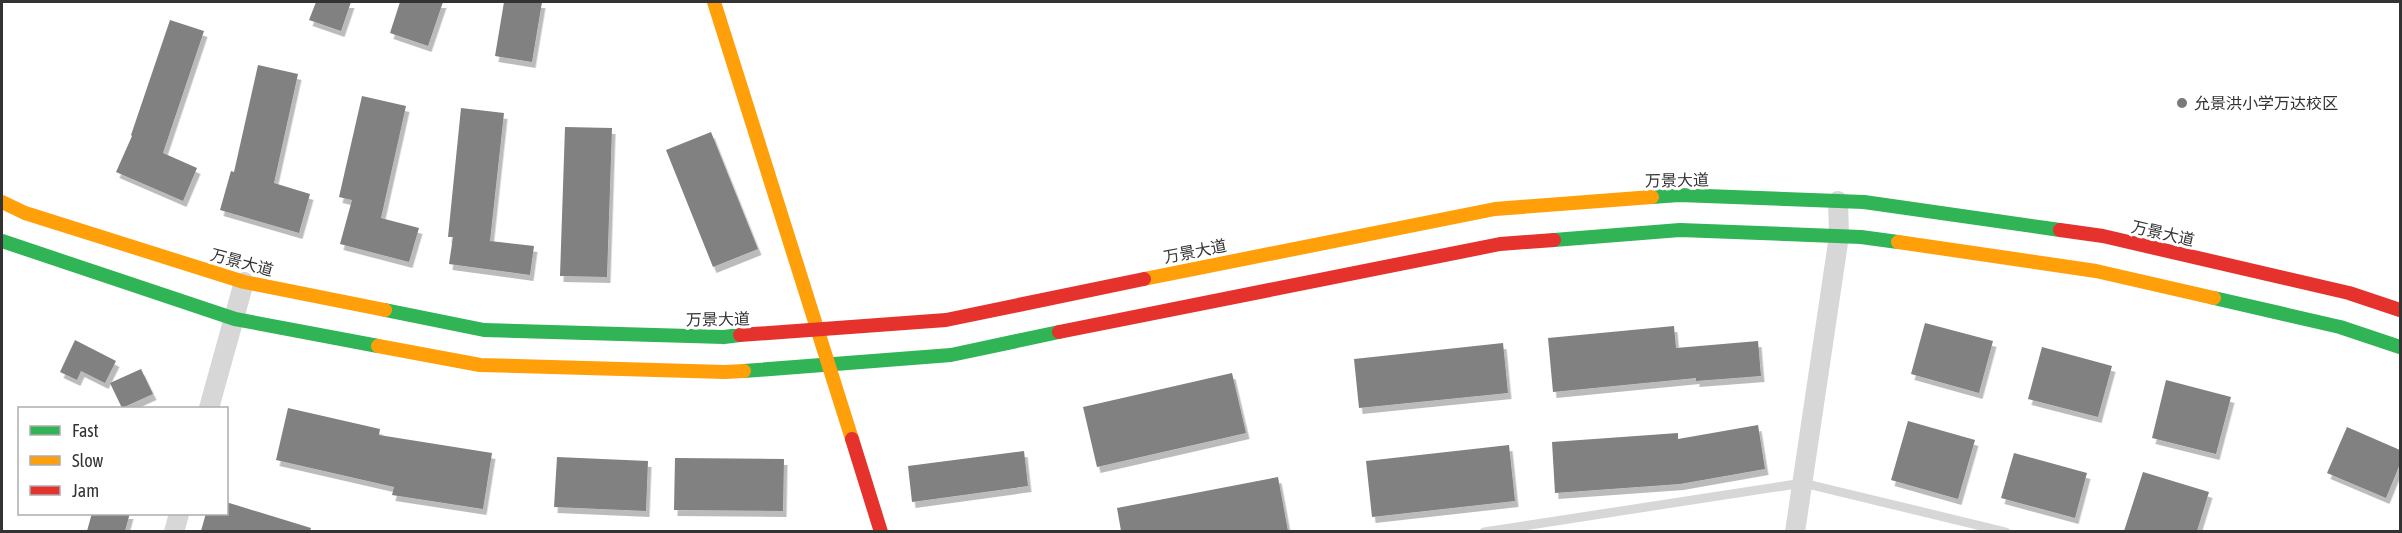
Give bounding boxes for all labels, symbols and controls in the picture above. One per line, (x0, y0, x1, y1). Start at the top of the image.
place label: 允景洪小学万达校区 (2194, 94, 2338, 112)
marker: 允景洪小学万达校区 (2175, 96, 2189, 110)
street label: 万景大道 (1645, 170, 1709, 190)
street label: 万景大道 (2130, 217, 2196, 249)
street label: 万景大道 (1162, 236, 1228, 266)
street label: 万景大道 (209, 245, 275, 279)
street label: 万景大道 (686, 309, 750, 329)
legend (18, 407, 228, 515)
text: Fast (72, 420, 99, 441)
text: Slow (72, 450, 103, 471)
text: Jam (72, 480, 99, 501)

